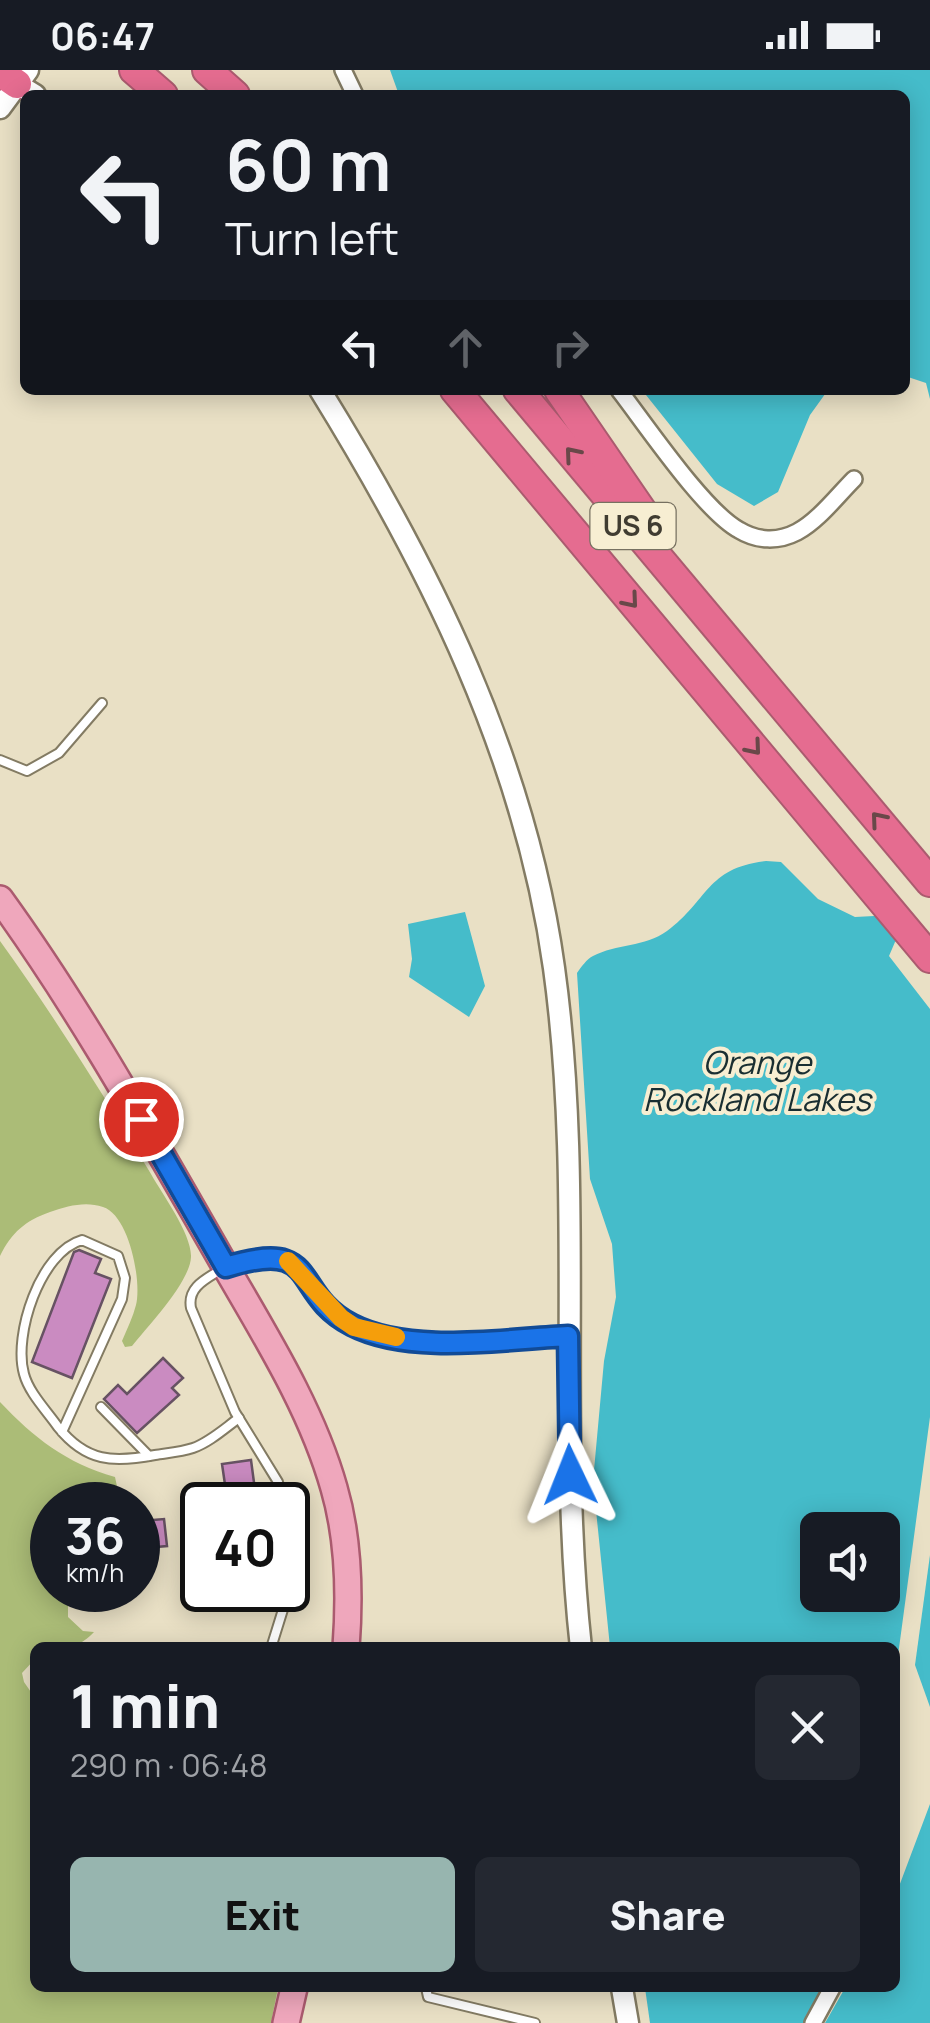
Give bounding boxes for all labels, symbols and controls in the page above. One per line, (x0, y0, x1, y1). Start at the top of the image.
text: 06:47 (50, 9, 155, 61)
text: 60 m (225, 116, 392, 212)
icon: left (60, 130, 190, 260)
text: Turn left (225, 207, 399, 269)
icon: left (333, 320, 388, 375)
icon: ahead (438, 320, 493, 375)
icon: right (543, 320, 598, 375)
one-way arrow (566, 447, 584, 465)
road number: US 6 (590, 503, 676, 549)
one-way arrow (619, 589, 637, 607)
one-way arrow (743, 737, 761, 755)
one-way arrow (871, 813, 889, 831)
water label: Orange Rockland Lakes (643, 1040, 873, 1121)
pin (99, 1077, 184, 1162)
icon: arrive (114, 1092, 169, 1147)
position arrow (518, 1423, 622, 1527)
speed limit sign: 40 (180, 1482, 310, 1612)
text: 36 (65, 1501, 125, 1569)
map controls (800, 1512, 900, 1612)
button: sound (800, 1512, 900, 1612)
text: km/h (66, 1555, 124, 1590)
text: 1 min (70, 1664, 220, 1746)
button: close (755, 1675, 860, 1780)
text: 290 m · 06:48 (70, 1743, 268, 1787)
button: Exit (70, 1857, 455, 1972)
button: Share (475, 1857, 860, 1972)

